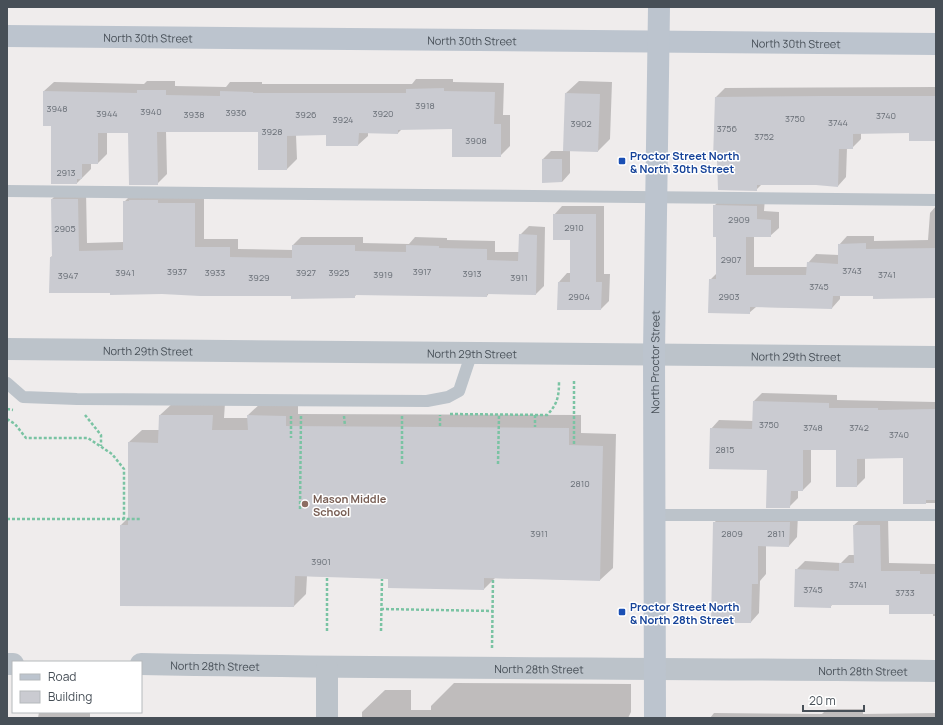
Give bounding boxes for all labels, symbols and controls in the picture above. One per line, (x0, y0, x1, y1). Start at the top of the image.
street label: North 30th Street (103, 29, 193, 45)
street label: North 30th Street (427, 32, 517, 48)
street label: North 30th Street (751, 35, 841, 51)
house number: 3918 (415, 99, 435, 112)
house number: 3948 (46, 102, 68, 115)
house number: 3940 (140, 105, 162, 118)
house number: 3936 (225, 106, 247, 119)
house number: 3944 (96, 107, 118, 120)
house number: 3920 (372, 107, 394, 120)
house number: 3938 (184, 108, 204, 121)
house number: 3926 (295, 108, 317, 121)
house number: 3740 (876, 109, 896, 122)
house number: 3750 (785, 112, 805, 125)
house number: 3924 (333, 113, 353, 126)
house number: 3744 (828, 116, 848, 129)
house number: 3902 (570, 117, 592, 130)
house number: 3756 (717, 122, 738, 135)
house number: 3928 (262, 125, 282, 138)
house number: 3752 (754, 130, 774, 143)
house number: 3908 (465, 134, 487, 147)
place label: Proctor Street North & North 30th Street (630, 148, 740, 176)
marker: Proctor Street North & North 30th Street (617, 156, 627, 166)
house number: 2913 (56, 166, 76, 179)
house number: 2909 (728, 213, 750, 226)
house number: 2910 (564, 221, 584, 234)
house number: 2905 (54, 222, 76, 235)
house number: 2907 (721, 253, 742, 266)
house number: 3743 (842, 264, 862, 277)
house number: 3937 (167, 265, 188, 278)
house number: 3917 (413, 265, 432, 278)
house number: 3941 (115, 266, 135, 279)
house number: 3933 (205, 266, 225, 279)
house number: 3927 (296, 266, 317, 279)
house number: 3925 (329, 266, 349, 279)
house number: 3913 (462, 267, 482, 280)
house number: 3919 (373, 268, 393, 281)
house number: 3741 (878, 268, 896, 281)
house number: 3947 (58, 269, 79, 282)
house number: 3929 (248, 271, 270, 284)
house number: 3911 (510, 271, 528, 284)
house number: 3745 (809, 280, 829, 293)
house number: 2904 (568, 290, 590, 303)
house number: 2903 (718, 290, 740, 303)
street label: North Proctor Street (646, 310, 662, 414)
street label: North 29th Street (103, 342, 193, 358)
street label: North 29th Street (427, 345, 517, 361)
street label: North 29th Street (751, 348, 841, 364)
house number: 3750 (759, 418, 779, 431)
house number: 3748 (803, 421, 823, 434)
house number: 3742 (849, 421, 869, 434)
house number: 3740 (889, 428, 909, 441)
house number: 2815 (715, 443, 735, 456)
house number: 2810 (570, 477, 590, 490)
place label: Mason Middle School (313, 491, 387, 519)
marker: Mason Middle School (300, 499, 310, 509)
house number: 3911 (530, 527, 548, 540)
house number: 2809 (721, 527, 743, 540)
house number: 2811 (767, 527, 785, 540)
house number: 3901 (311, 555, 331, 568)
house number: 3741 (849, 578, 867, 591)
house number: 3745 (803, 583, 823, 596)
house number: 3733 (895, 586, 915, 599)
place label: Proctor Street North & North 28th Street (630, 599, 740, 627)
marker: Proctor Street North & North 28th Street (617, 607, 627, 617)
street label: North 28th Street (170, 657, 260, 673)
street label: North 28th Street (494, 660, 584, 676)
legend (12, 661, 142, 713)
street label: North 28th Street (818, 662, 908, 678)
text: Road (48, 668, 76, 685)
scale bar (803, 687, 864, 713)
text: Building (48, 688, 92, 705)
text: 20 m (809, 692, 836, 709)

